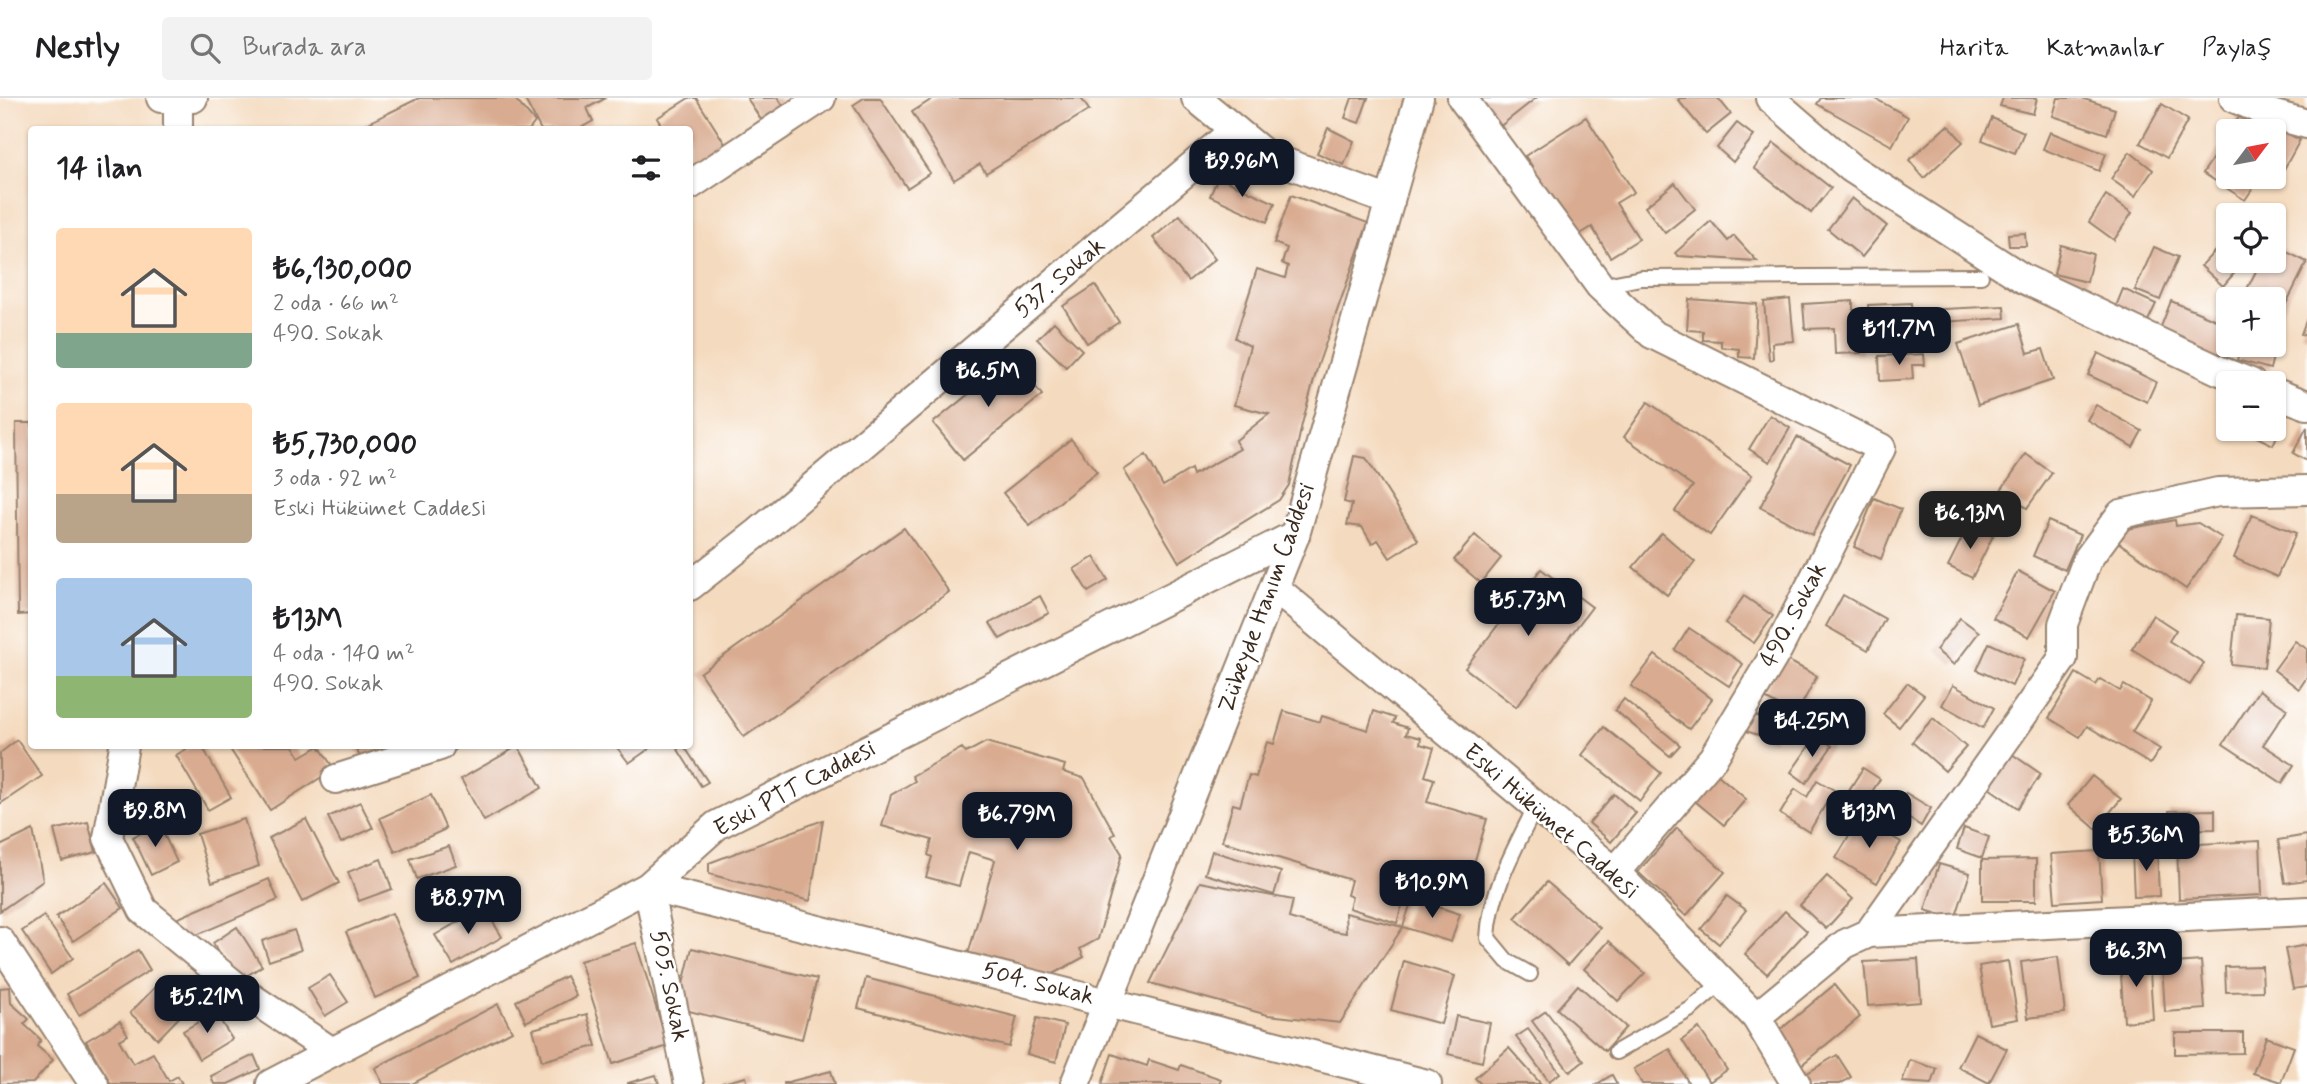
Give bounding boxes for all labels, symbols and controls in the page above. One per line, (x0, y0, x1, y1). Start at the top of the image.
search box (162, 17, 652, 80)
text: Nestly (35, 26, 120, 70)
icon: search (186, 29, 224, 67)
text: Burada ara (242, 31, 367, 65)
text: Harita (1940, 33, 2008, 64)
text: Katmanlar (2046, 33, 2164, 64)
text: Paylaş (2202, 33, 2272, 64)
north arrow (2216, 119, 2286, 189)
map controls (2216, 119, 2286, 441)
pin: ₺9.96M (1185, 140, 1299, 199)
text: ₺9.96M (1205, 147, 1279, 177)
text: 14 ilan (56, 149, 143, 188)
icon: filters (627, 149, 665, 187)
button: locate (2216, 203, 2286, 273)
street label: 537. Sokak (1008, 231, 1112, 325)
text: ₺6,130,000 (273, 250, 412, 289)
icon: home (112, 256, 196, 340)
button: + (2216, 287, 2286, 357)
text: 2 oda · 66 m² (273, 289, 399, 319)
pin: ₺11.7M (1842, 308, 1956, 367)
text: ₺11.7M (1863, 315, 1935, 345)
text: 490. Sokak (273, 319, 383, 349)
pin: ₺6.5M (939, 350, 1037, 409)
text: ₺6.5M (956, 357, 1020, 387)
button: − (2216, 371, 2286, 441)
text: ₺5,730,000 (273, 425, 417, 464)
icon: home (112, 431, 196, 515)
text: 3 oda · 92 m² (273, 464, 397, 494)
street label: Zübeyde Hanım Caddesi (1211, 479, 1323, 717)
pin: ₺6.13M (1913, 491, 2027, 551)
text: Eski Hükümet Caddesi (273, 494, 487, 524)
text: ₺6.13M (1935, 499, 2005, 529)
street label: 490. Sokak (1753, 557, 1835, 673)
pin: ₺5.73M (1471, 578, 1585, 638)
text: ₺5.73M (1490, 586, 1566, 616)
text: ₺13M (273, 600, 343, 639)
icon: home (112, 606, 196, 690)
text: 4 oda · 140 m² (273, 639, 415, 669)
text: 490. Sokak (273, 669, 383, 699)
pin: ₺4.25M (1755, 700, 1869, 759)
text: ₺4.25M (1774, 707, 1850, 737)
street label: Eski PTT Caddesi (709, 733, 881, 845)
street label: Eski Hükümet Caddesi (1457, 737, 1645, 907)
pin: ₺9.8M (106, 790, 204, 849)
pin: ₺13M (1828, 790, 1910, 850)
pin: ₺6.79M (960, 792, 1074, 852)
text: ₺9.8M (124, 797, 186, 827)
text: ₺13M (1842, 798, 1896, 828)
text: ₺6.79M (978, 800, 1056, 830)
pin: ₺5.36M (2089, 814, 2203, 873)
text: ₺5.36M (2108, 821, 2184, 851)
pin: ₺10.9M (1375, 860, 1489, 920)
text: ₺10.9M (1396, 868, 1468, 898)
pin: ₺8.97M (411, 876, 525, 936)
text: ₺8.97M (431, 884, 505, 914)
street label: 505. Sokak (642, 927, 696, 1045)
pin: ₺6.3M (2087, 930, 2185, 989)
text: ₺6.3M (2106, 937, 2166, 967)
street label: 504. Sokak (979, 955, 1097, 1013)
pin: ₺5.21M (150, 976, 264, 1035)
text: ₺5.21M (170, 983, 244, 1013)

